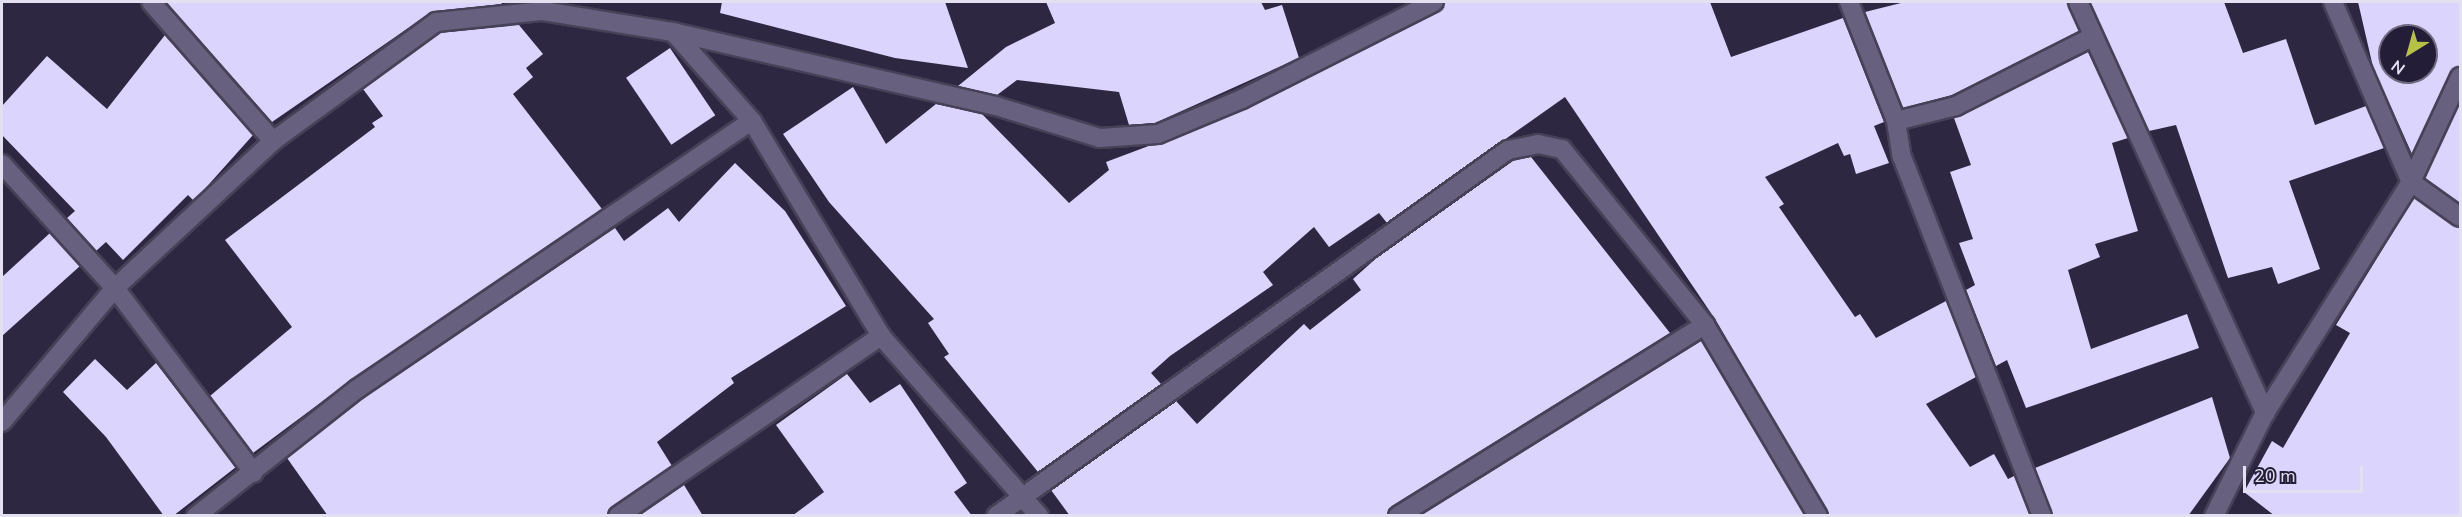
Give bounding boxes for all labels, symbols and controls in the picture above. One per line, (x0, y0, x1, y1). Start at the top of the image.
north arrow (2378, 24, 2438, 84)
text: N (2387, 54, 2410, 79)
scale bar (2246, 454, 2366, 492)
text: 20 m (2254, 464, 2296, 488)

